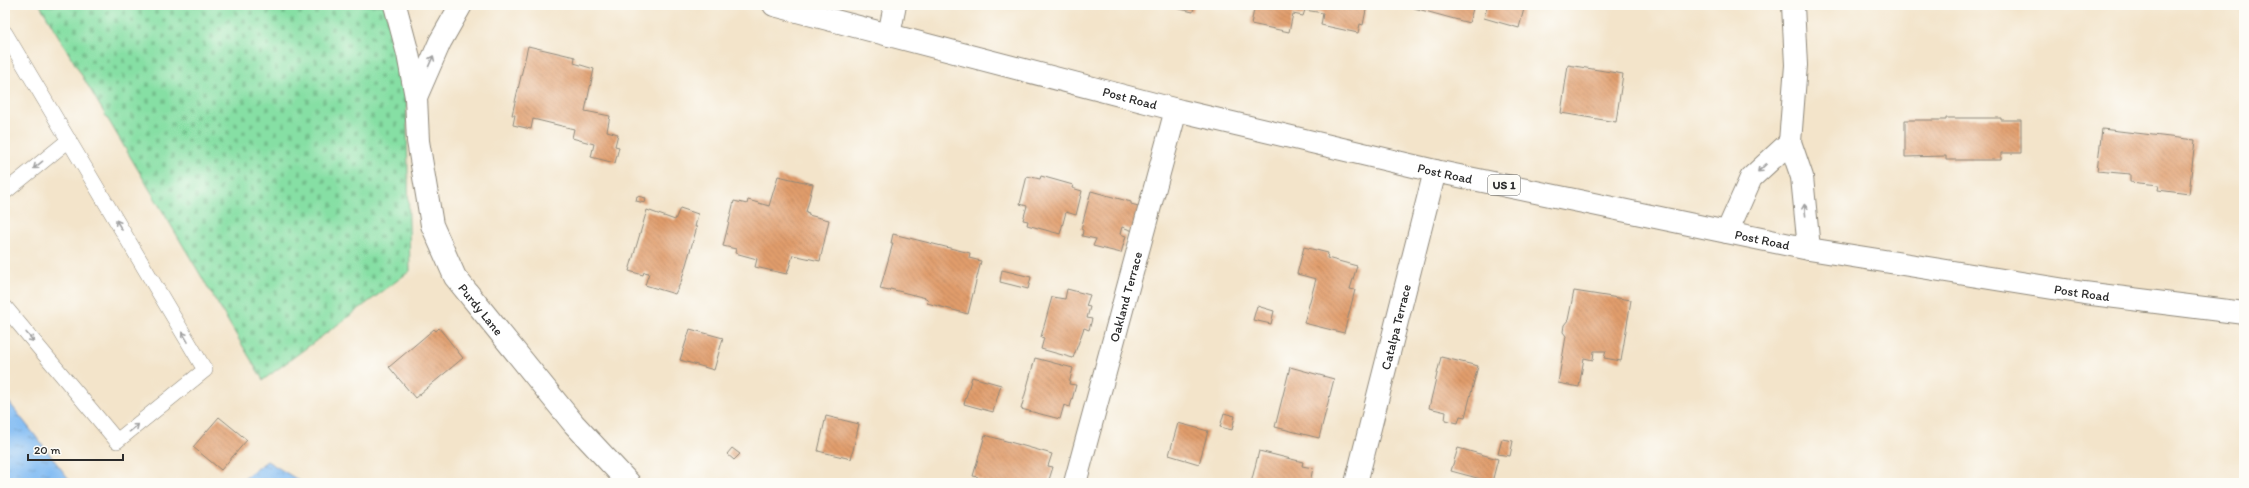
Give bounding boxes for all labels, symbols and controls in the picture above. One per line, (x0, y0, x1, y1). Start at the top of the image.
one-way arrow (428, 56, 436, 68)
street label: Post Road (1101, 84, 1159, 113)
street label: Post Road (1416, 160, 1474, 187)
one-way arrow (33, 161, 44, 169)
one-way arrow (1757, 163, 1767, 173)
road number: US 1 (1488, 175, 1520, 195)
one-way arrow (1801, 204, 1809, 217)
one-way arrow (114, 219, 122, 231)
street label: Post Road (1733, 227, 1791, 253)
street label: Oakland Terrace (1107, 250, 1145, 344)
street label: Purdy Lane (455, 281, 506, 339)
street label: Post Road (2053, 281, 2110, 304)
street label: Catalpa Terrace (1378, 283, 1414, 371)
one-way arrow (26, 331, 35, 342)
one-way arrow (180, 331, 188, 343)
one-way arrow (129, 423, 140, 432)
scale bar (28, 436, 123, 462)
text: 20 m (34, 443, 61, 457)

